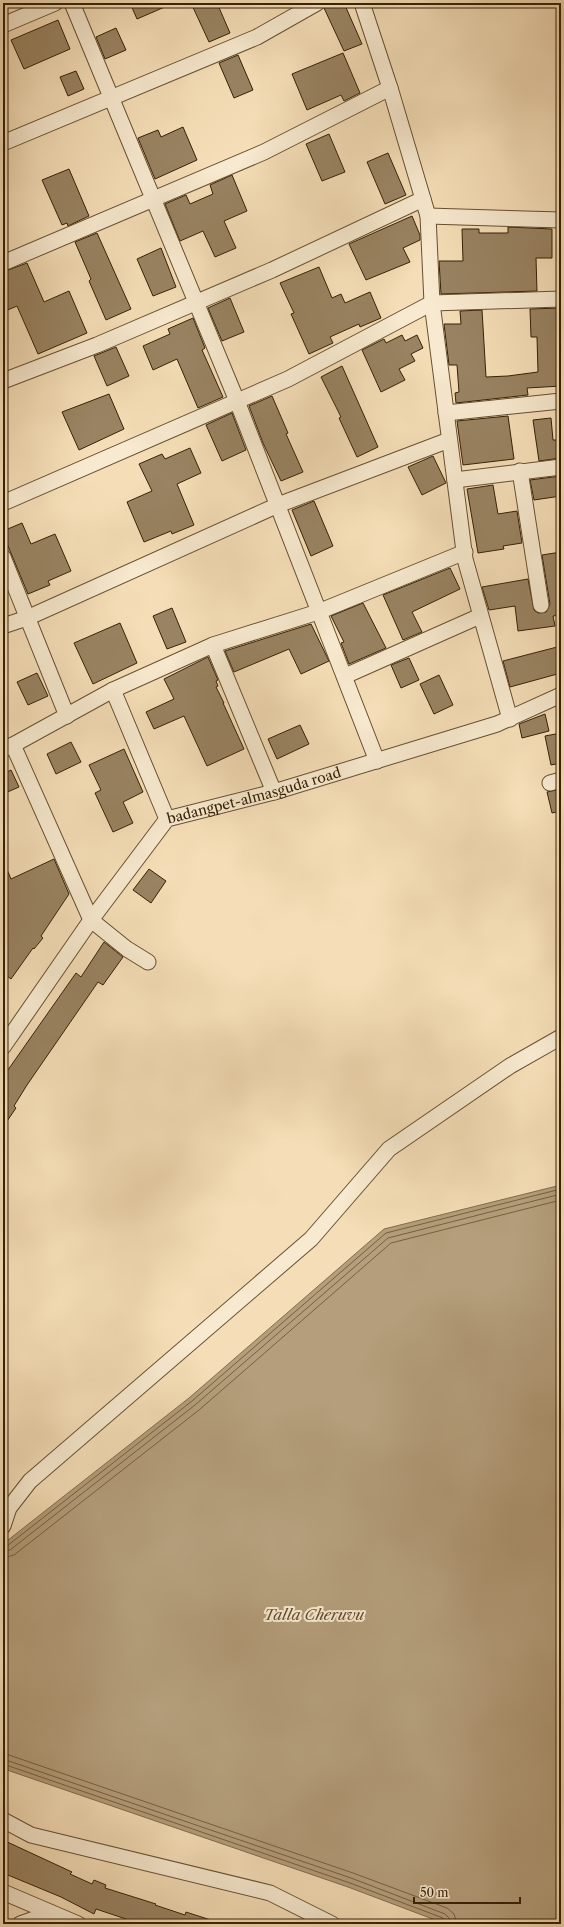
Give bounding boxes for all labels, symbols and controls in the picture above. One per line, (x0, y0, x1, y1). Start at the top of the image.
street label: badangpet-almasguda road (165, 763, 344, 828)
water label: Talla Cheruvu (264, 1605, 364, 1624)
scale bar (414, 1879, 520, 1905)
text: 50 m (420, 1885, 449, 1900)

